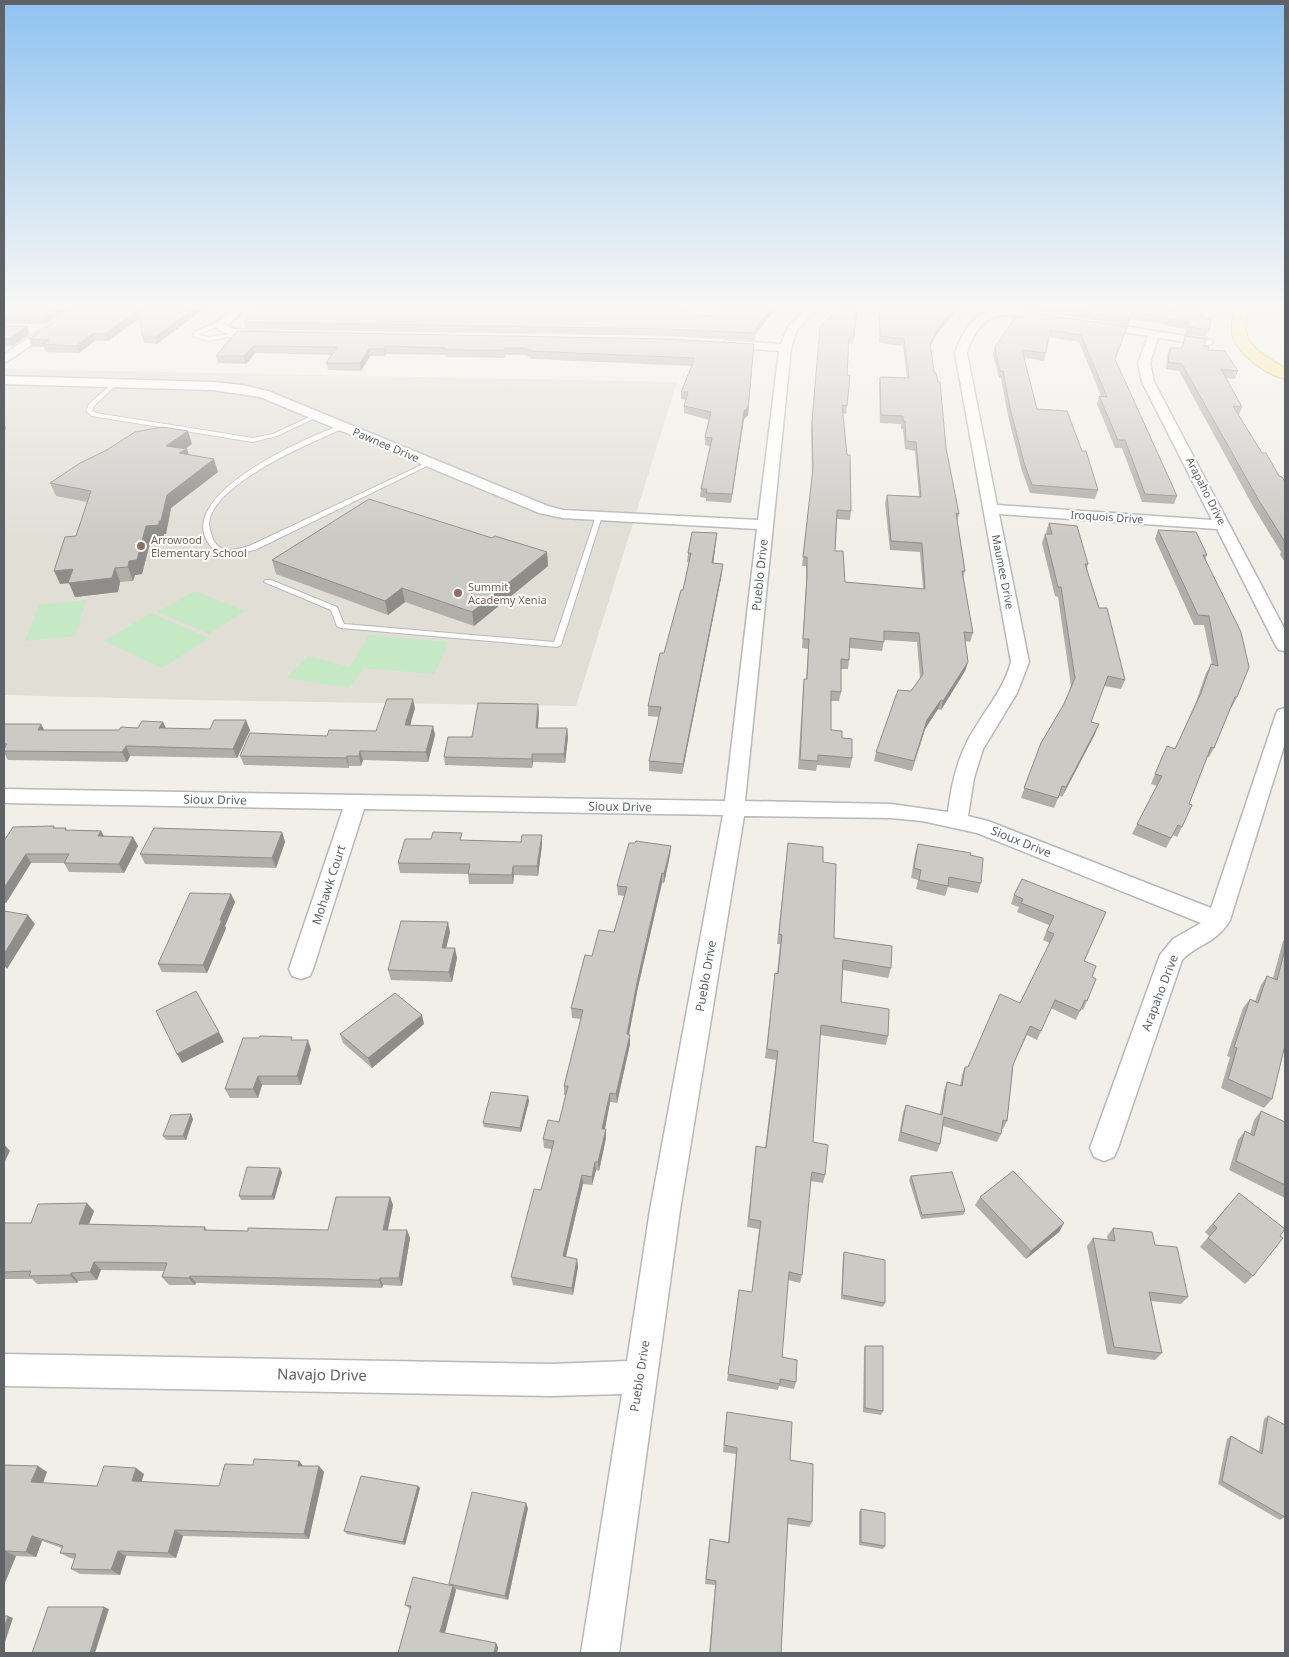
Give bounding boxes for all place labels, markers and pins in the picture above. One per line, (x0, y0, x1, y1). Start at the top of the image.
place label: Arrowood Elementary School (151, 532, 247, 560)
marker: Arrowood Elementary School (135, 540, 147, 552)
place label: Summit Academy Xenia (468, 579, 547, 607)
marker: Summit Academy Xenia (452, 587, 464, 599)

